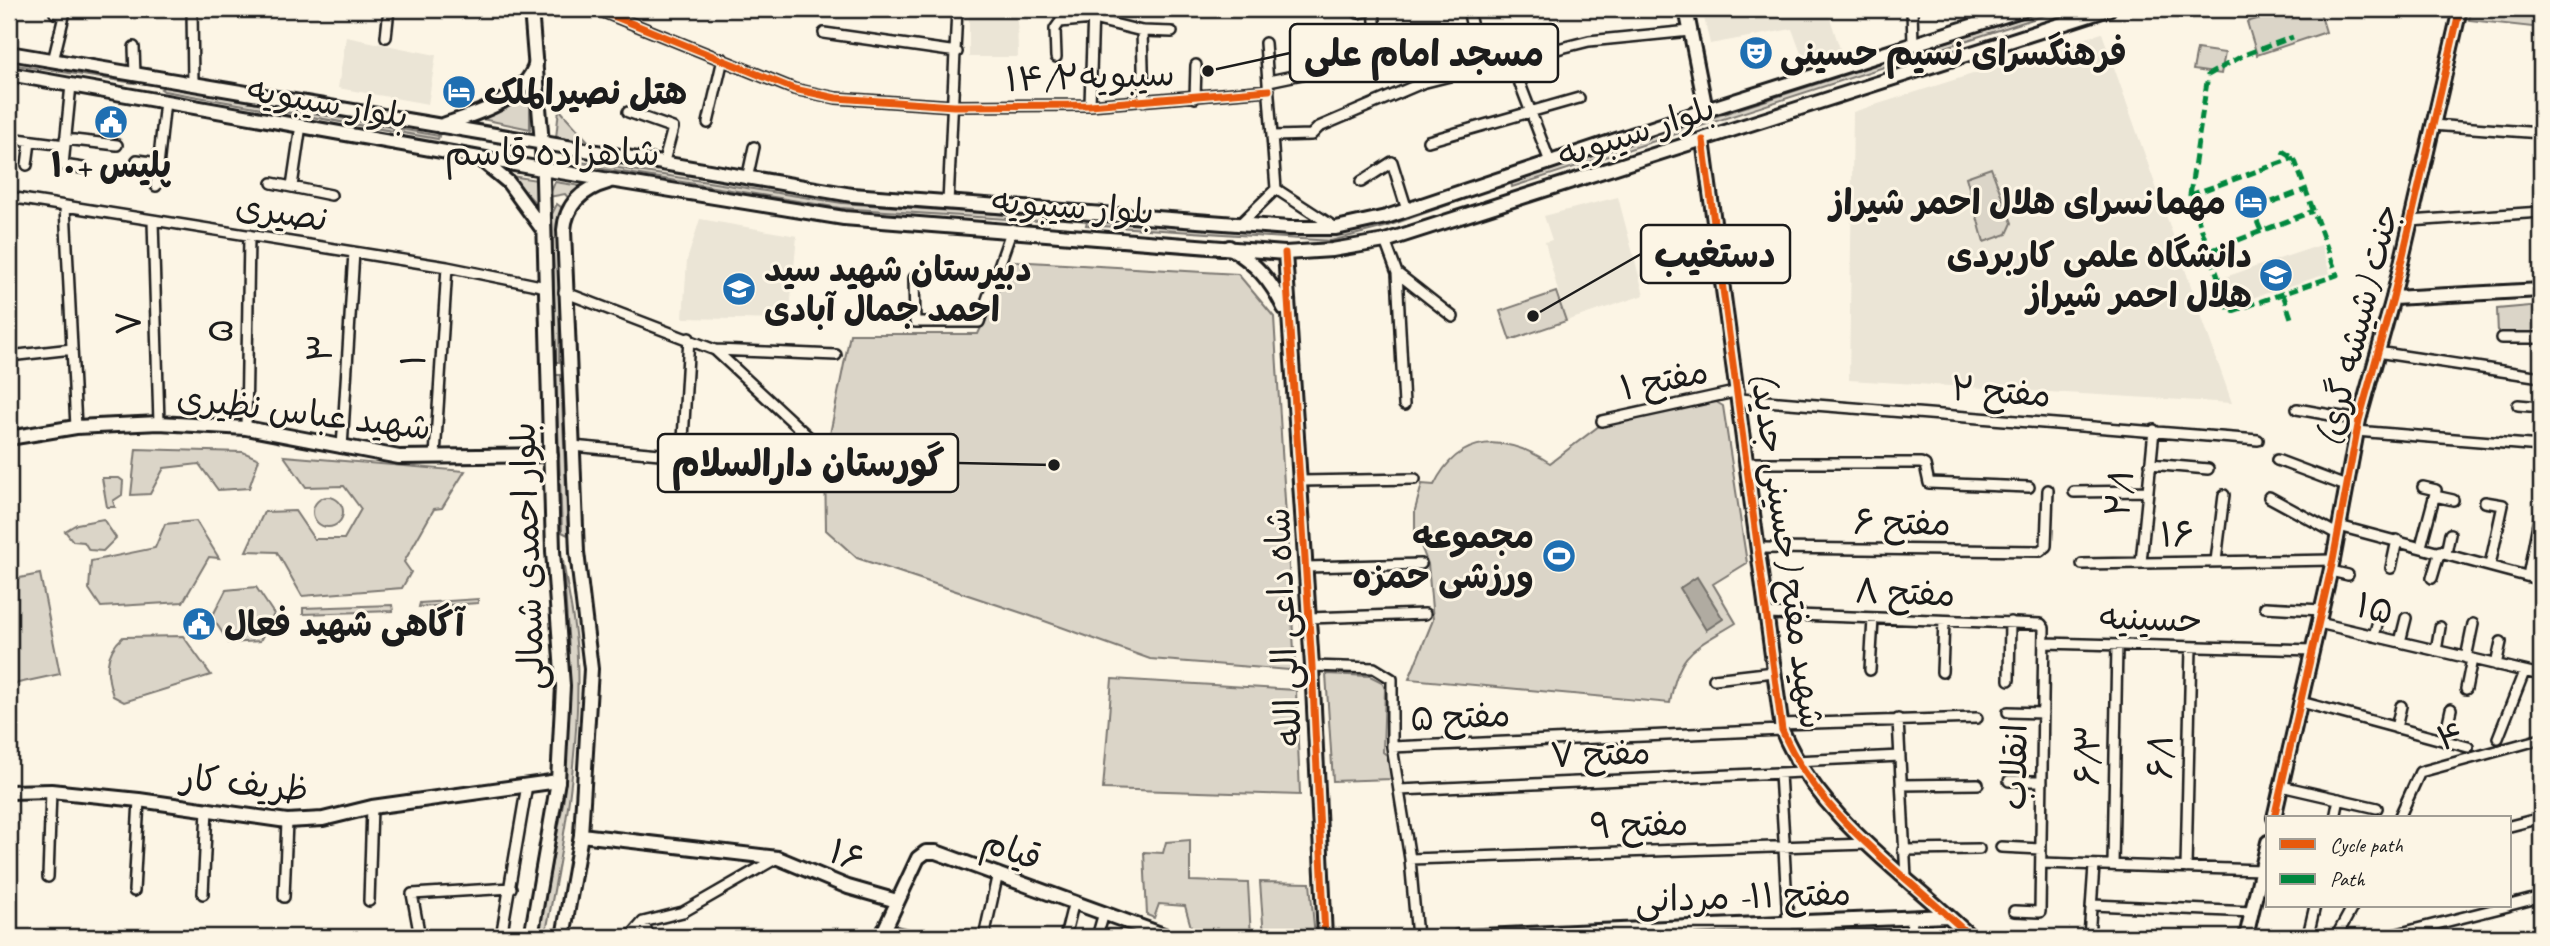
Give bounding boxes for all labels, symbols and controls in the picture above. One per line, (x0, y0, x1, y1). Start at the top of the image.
callout: مسجد امام علی (1290, 24, 1558, 82)
text: مسجد امام علی (1304, 30, 1544, 81)
place label: فرهنگسرای نسیم حسینی (1780, 31, 2127, 79)
theatre icon: فرهنگسرای نسیم حسینی (1737, 34, 1775, 72)
street label: سیبویه۱۴/۲ (1005, 51, 1175, 102)
street label: بلوار سیبویه (244, 66, 412, 139)
place label: هتل نصیرالملک (484, 70, 687, 115)
hotel icon: هتل نصیرالملک (440, 73, 478, 111)
street label: بلوار سیبویه (1552, 85, 1720, 178)
public building icon: پلیس +۱۰ (92, 103, 130, 141)
district label: شاهزاده قاسم (444, 129, 660, 180)
place label: پلیس +۱۰ (51, 143, 171, 188)
street label: بلوار سیبویه (990, 178, 1156, 235)
place label: مهمانسرای هلال احمر شیراز (1827, 180, 2226, 225)
street label: نصیری (233, 183, 331, 242)
hotel icon: مهمانسرای هلال احمر شیراز (2232, 183, 2270, 221)
street label: جنت (شیشه گری) (2306, 199, 2409, 451)
callout: دستغیب (1641, 225, 1790, 283)
text: دستغیب (1654, 231, 1776, 278)
place label: دانشگاه علمی کاربردی هلال احمر شیراز (1947, 233, 2252, 318)
place label: دبیرستان شهید سید احمد جمال آبادی (764, 247, 1032, 332)
school or university icon: دانشگاه علمی کاربردی هلال احمر شیراز (2257, 256, 2295, 294)
school or university icon: دبیرستان شهید سید احمد جمال آبادی (720, 270, 758, 308)
street label: ۷ (106, 310, 151, 336)
street label: ۵ (198, 319, 243, 344)
street label: ۳ (297, 332, 344, 364)
street label: مفتح ۱ (1616, 348, 1713, 412)
street label: ۱ (391, 352, 436, 368)
street label: مفتح ۲ (1949, 366, 2052, 418)
street label: شهید مفتح (حسینی جدید) (1739, 368, 1835, 732)
street label: شهید عباس نظیری (174, 375, 433, 450)
street label: بلوار احمدی شمالی (500, 421, 555, 691)
callout: گورستان دارالسلام (658, 434, 958, 492)
text: گورستان دارالسلام (672, 440, 945, 491)
street label: ۲/۱ (2095, 467, 2144, 519)
street label: مفتح ۶ (1853, 499, 1951, 547)
street label: شاه داعی الی الله (1255, 506, 1312, 747)
street label: ۱۶ (2160, 512, 2194, 557)
place label: مجموعه ورزشی حمزه (1352, 514, 1534, 599)
sports icon: مجموعه ورزشی حمزه (1540, 537, 1578, 575)
street label: مفتح ۸ (1854, 568, 1956, 618)
street label: ۱۵ (2352, 582, 2398, 635)
street label: حسینیه (2099, 594, 2203, 643)
place label: آگاهی شهید فعال (224, 602, 466, 647)
public building icon: آگاهی شهید فعال (180, 605, 218, 643)
street label: مفتح ۵ (1409, 691, 1511, 743)
street label: ۴ (2432, 711, 2468, 761)
street label: انقلاب (1991, 723, 2038, 811)
street label: ۶/۳ (2064, 724, 2111, 786)
street label: مفتح ۷ (1549, 729, 1651, 779)
street label: ۶/۱ (2138, 734, 2183, 780)
street label: ظریف کار (176, 754, 311, 813)
street label: مفتح ۹ (1589, 800, 1689, 850)
legend (2266, 816, 2512, 908)
street label: قیام (975, 818, 1048, 885)
street label: ۱۶ (823, 828, 871, 883)
text: Cycle path (2330, 832, 2403, 858)
text: Path (2330, 866, 2366, 892)
street label: مفتح ۱۱- مردانی (1634, 870, 1852, 924)

